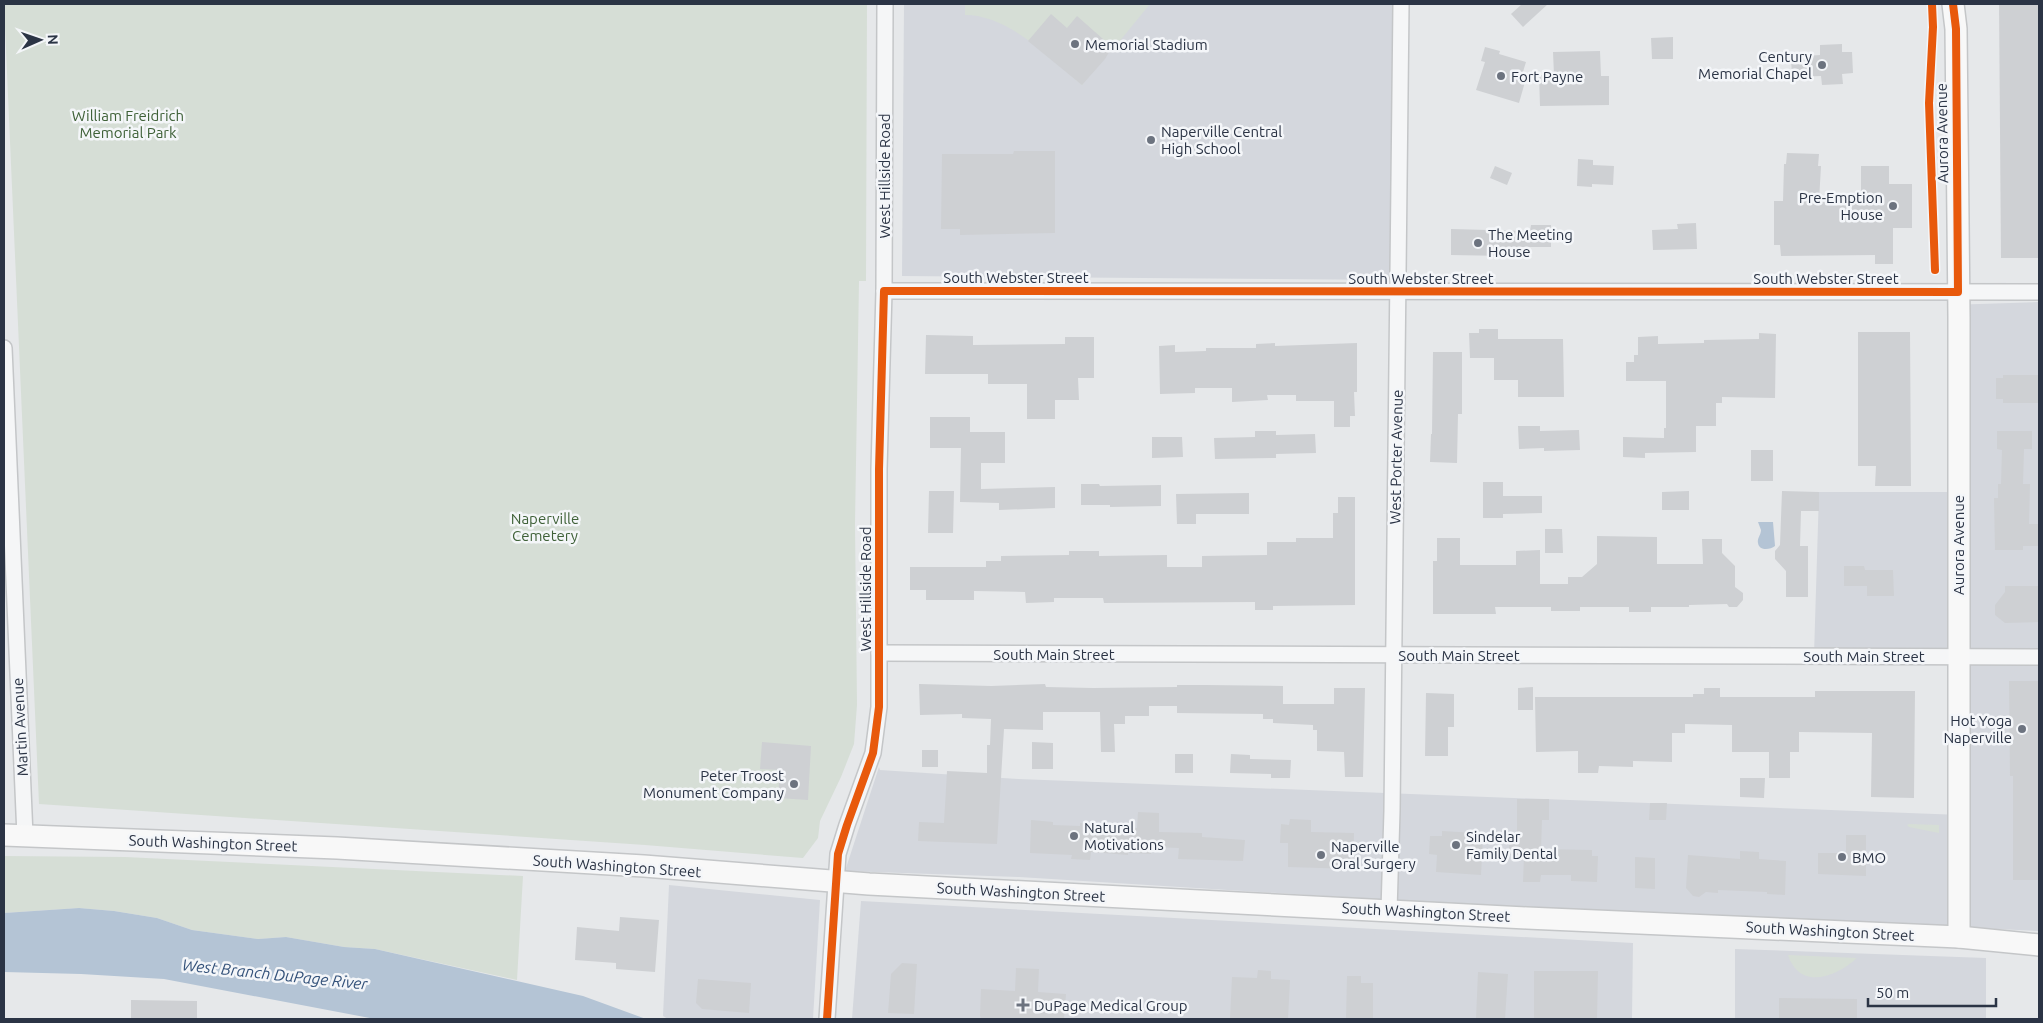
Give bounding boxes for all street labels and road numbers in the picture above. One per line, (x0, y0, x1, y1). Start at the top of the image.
street label: Aurora Avenue (1933, 83, 1951, 183)
street label: West Hillside Road (876, 114, 893, 238)
street label: South Webster Street (943, 269, 1089, 286)
street label: South Webster Street (1348, 270, 1494, 287)
street label: South Webster Street (1753, 270, 1899, 287)
street label: West Porter Avenue (1386, 389, 1406, 525)
street label: Aurora Avenue (1950, 495, 1967, 595)
street label: West Hillside Road (857, 527, 874, 651)
street label: South Main Street (993, 646, 1115, 663)
street label: South Main Street (1398, 647, 1520, 664)
street label: South Main Street (1803, 648, 1925, 665)
street label: Martin Avenue (9, 677, 31, 777)
street label: South Washington Street (128, 832, 298, 854)
street label: South Washington Street (532, 852, 702, 880)
street label: South Washington Street (936, 879, 1106, 905)
street label: South Washington Street (1341, 899, 1511, 925)
street label: South Washington Street (1745, 918, 1915, 944)

